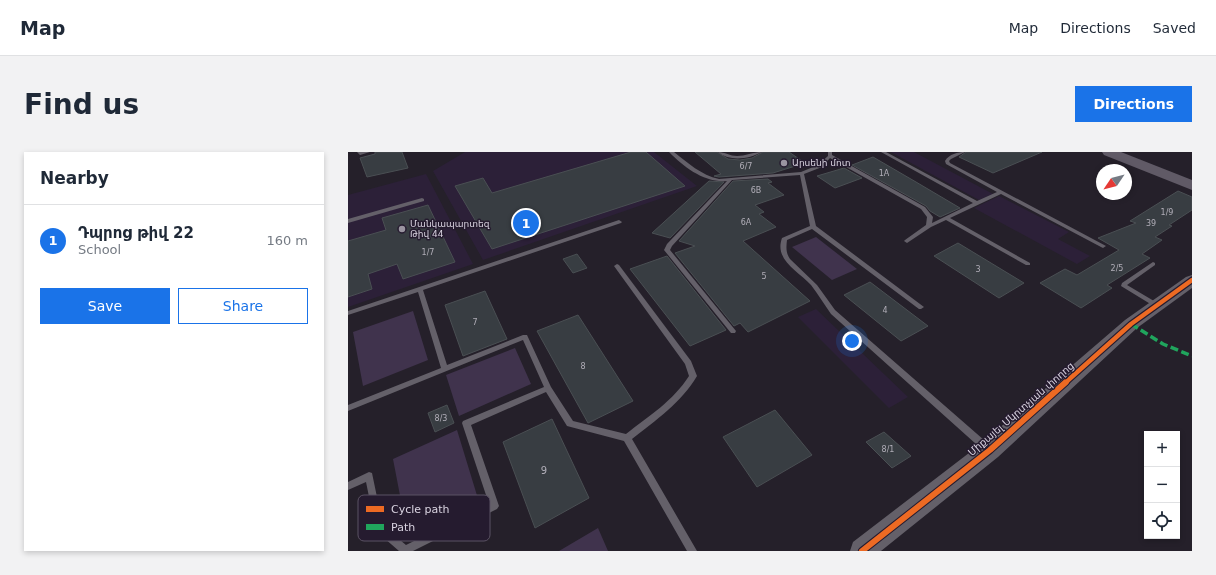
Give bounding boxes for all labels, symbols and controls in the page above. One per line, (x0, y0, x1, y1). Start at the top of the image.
text: Map (20, 17, 65, 39)
text: Map (1009, 20, 1038, 36)
text: Directions (1060, 20, 1131, 36)
text: Saved (1153, 20, 1196, 36)
button: Directions (1075, 86, 1192, 122)
text: Find us (24, 88, 139, 121)
marker: Արսենի մոտ (779, 158, 789, 168)
place label: Արսենի մոտ (792, 158, 850, 168)
house number: 6/7 (740, 162, 752, 171)
north arrow (1096, 164, 1132, 200)
text: Nearby (40, 168, 109, 188)
house number: 1A (879, 169, 890, 178)
house number: 6B (751, 186, 761, 195)
pin: 1 (513, 208, 539, 238)
house number: 1/9 (1161, 208, 1173, 217)
house number: 6A (741, 218, 752, 227)
place label: Մանկապարտեզ Թիվ 44 (410, 219, 490, 239)
house number: 39 (1146, 219, 1156, 228)
text: Դպրոց թիվ 22 (78, 224, 194, 242)
marker: Մանկապարտեզ Թիվ 44 (397, 224, 407, 234)
text: 1 (48, 233, 58, 248)
text: 160 m (266, 233, 308, 248)
text: School (78, 242, 121, 257)
house number: 1/7 (422, 248, 434, 257)
house number: 2/5 (1111, 264, 1123, 273)
house number: 3 (975, 265, 981, 274)
house number: 5 (761, 272, 767, 281)
button: Save (40, 288, 170, 324)
button: Share (178, 288, 308, 324)
house number: 4 (882, 306, 888, 315)
house number: 7 (472, 318, 478, 327)
your location (842, 331, 862, 351)
street label: Միքայել Մկրտչյան փողոց (966, 360, 1076, 458)
house number: 8 (580, 362, 586, 371)
house number: 8/3 (435, 414, 447, 423)
map controls (1144, 431, 1180, 539)
button: + (1144, 431, 1180, 467)
house number: 8/1 (882, 445, 894, 454)
house number: 9 (541, 465, 547, 476)
button: − (1144, 467, 1180, 503)
legend (358, 495, 490, 541)
text: Cycle path (391, 503, 450, 516)
button: locate (1144, 503, 1180, 539)
text: Path (391, 521, 415, 534)

